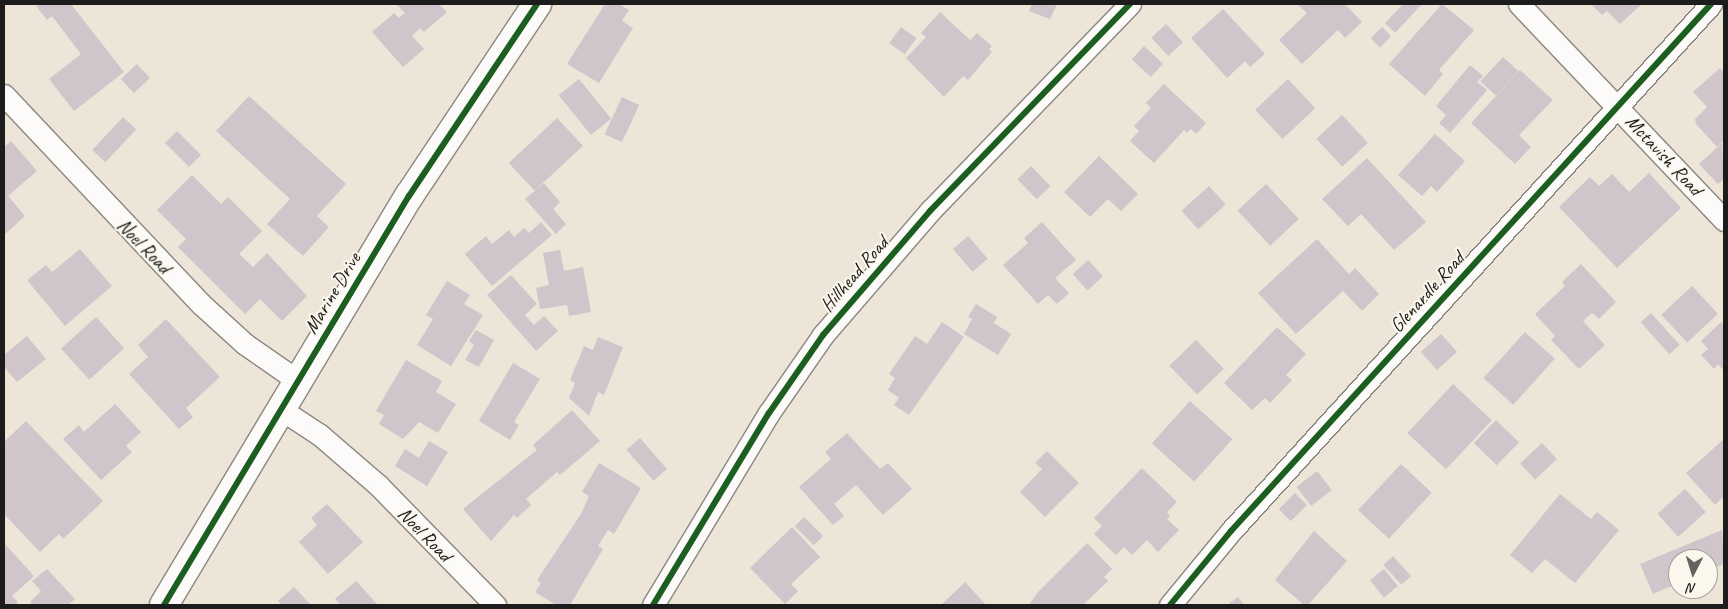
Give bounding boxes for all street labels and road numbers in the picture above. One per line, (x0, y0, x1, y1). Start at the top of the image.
street label: Mctavish Road (1621, 110, 1707, 200)
street label: Noel Road (112, 213, 176, 279)
street label: Hillhead Road (815, 231, 893, 317)
street label: Glenardle Road (1385, 247, 1469, 337)
street label: Marine Drive (298, 248, 366, 338)
street label: Noel Road (393, 501, 457, 567)

